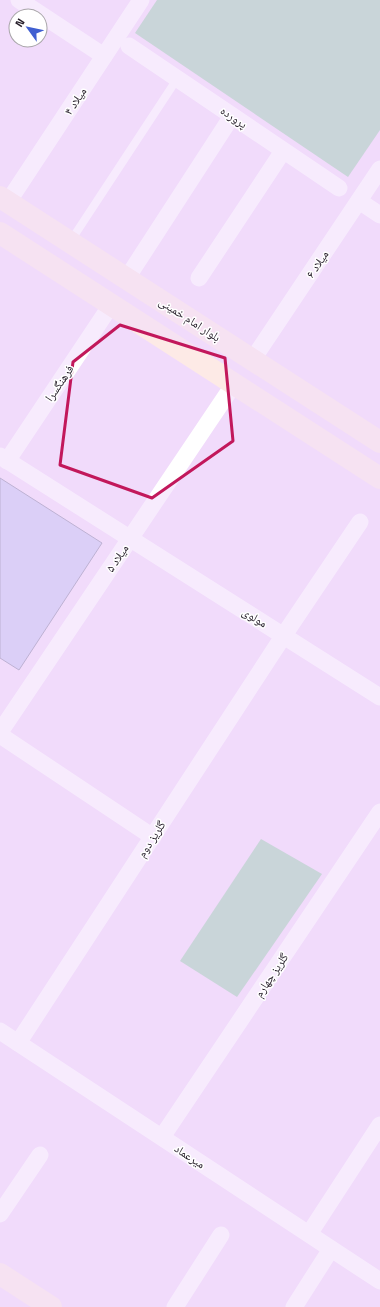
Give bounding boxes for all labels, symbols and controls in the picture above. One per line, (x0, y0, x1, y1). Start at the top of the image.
north arrow (8, 8, 48, 48)
text: N (11, 15, 28, 30)
street label: میلاد ۴ (59, 83, 91, 119)
street label: پرورده (217, 101, 252, 133)
street label: میلاد ۶ (301, 246, 333, 282)
street label: بلوار امام خمینی (155, 292, 225, 346)
street label: فرهنگسرا (40, 361, 78, 405)
street label: میلاد ۵ (101, 540, 133, 576)
street label: مولوی (239, 602, 271, 632)
street label: گلریز دوم (132, 817, 170, 861)
street label: گلریز چهارم (249, 949, 293, 1001)
street label: میرعماد (171, 1139, 209, 1173)

